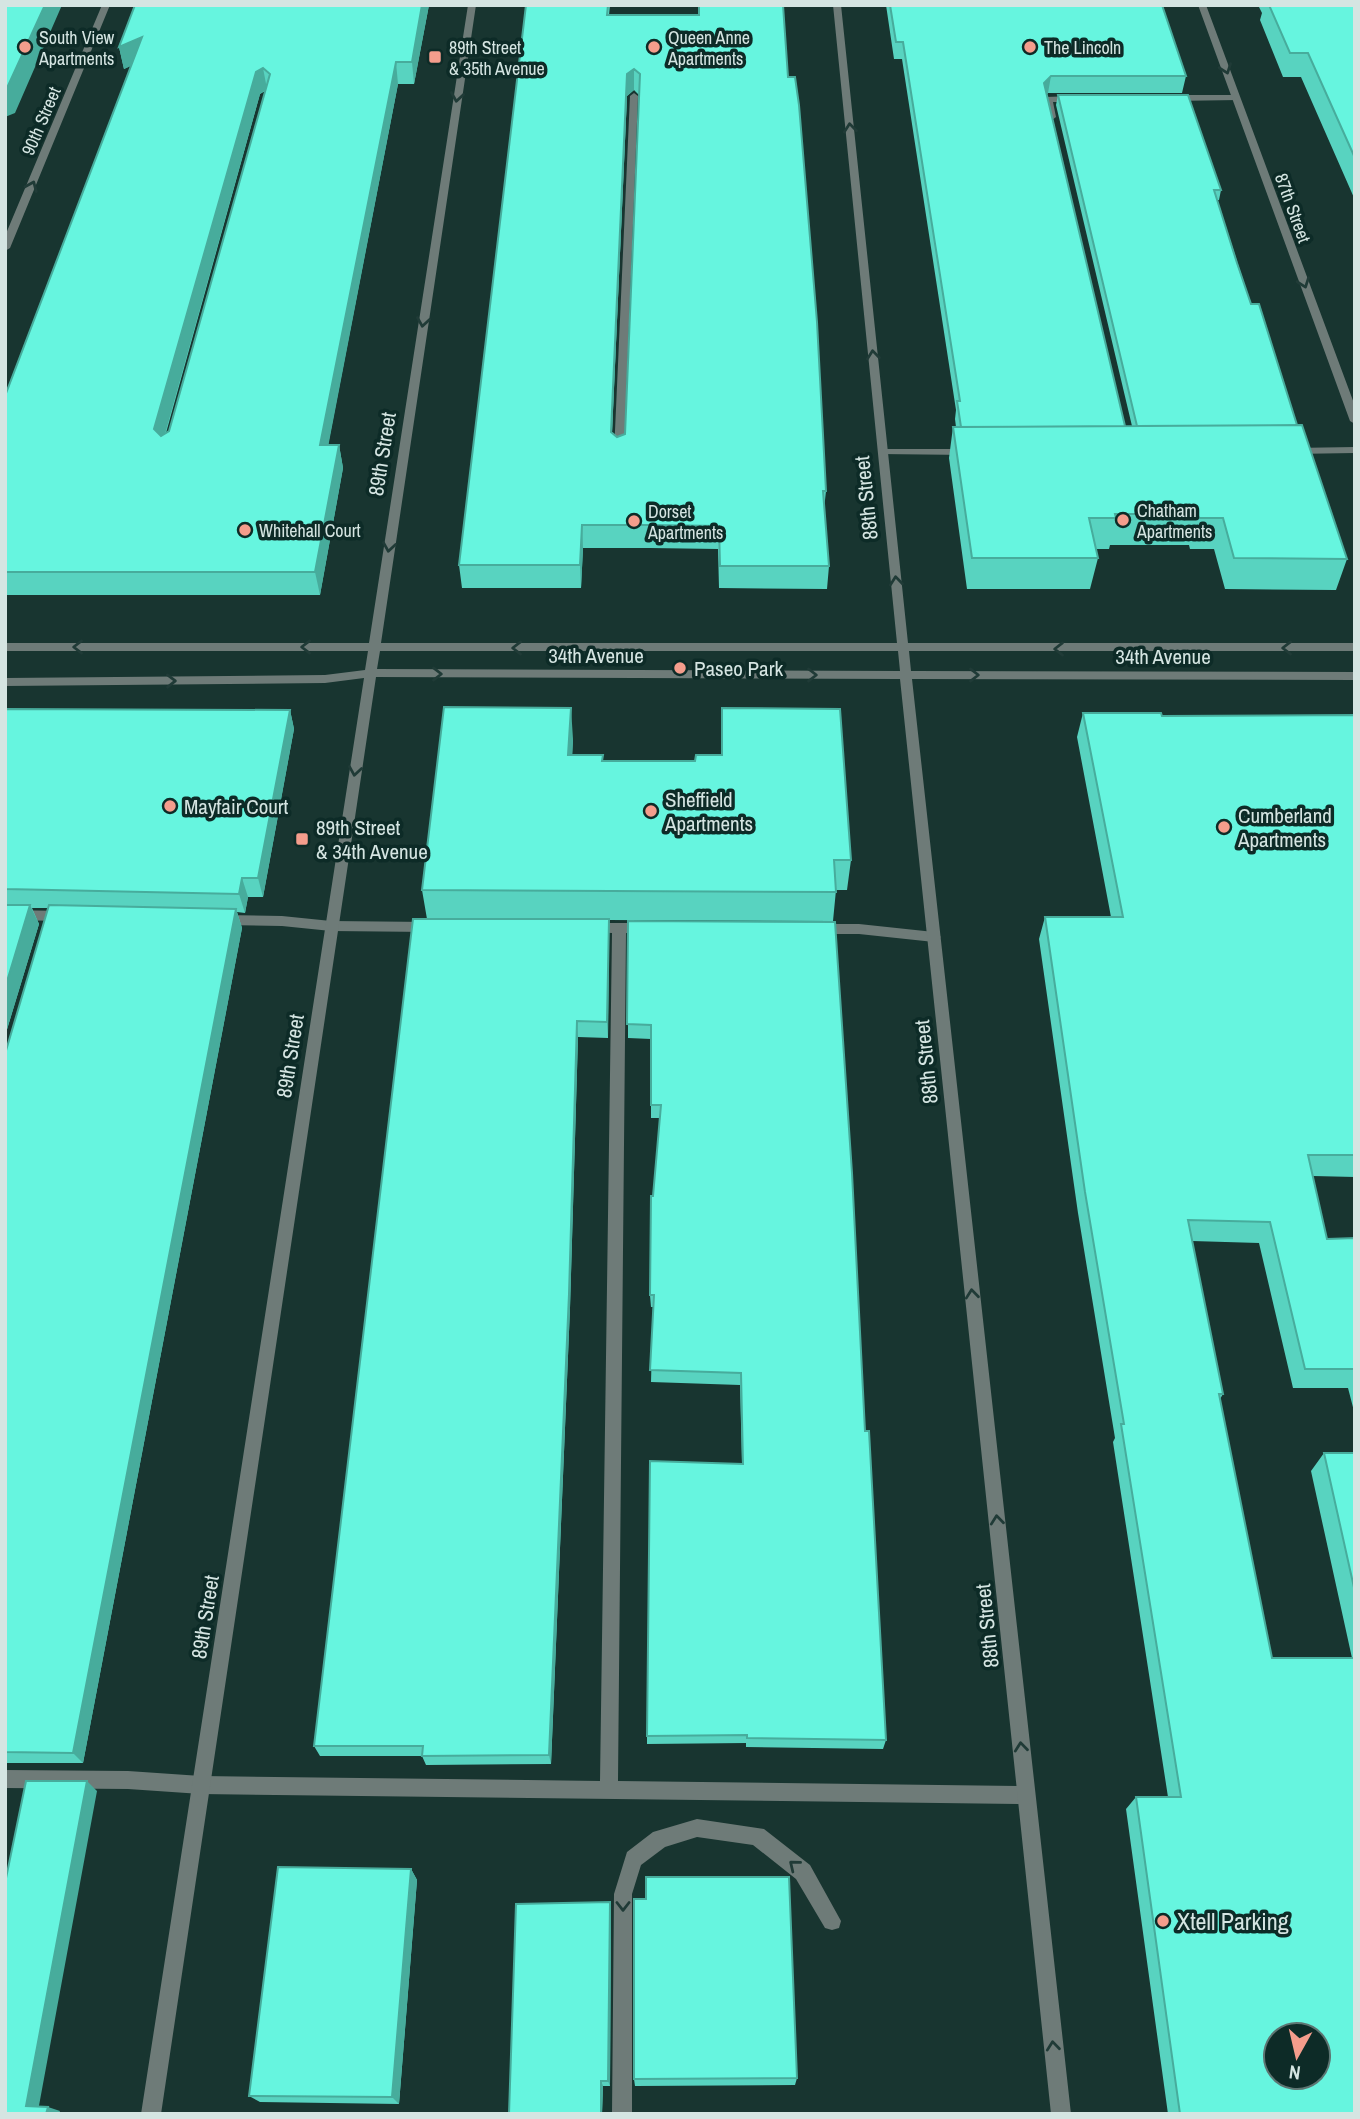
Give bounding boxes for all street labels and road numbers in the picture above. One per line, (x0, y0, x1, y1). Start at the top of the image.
street label: 90th Street (15, 83, 67, 159)
street label: 87th Street (1269, 170, 1317, 246)
street label: 89th Street (361, 410, 403, 498)
street label: 88th Street (847, 454, 885, 541)
street label: 34th Avenue (548, 641, 644, 670)
street label: 34th Avenue (1115, 642, 1211, 671)
street label: 89th Street (269, 1012, 311, 1100)
street label: 88th Street (907, 1018, 945, 1105)
street label: 89th Street (184, 1573, 226, 1661)
street label: 88th Street (968, 1582, 1006, 1669)

